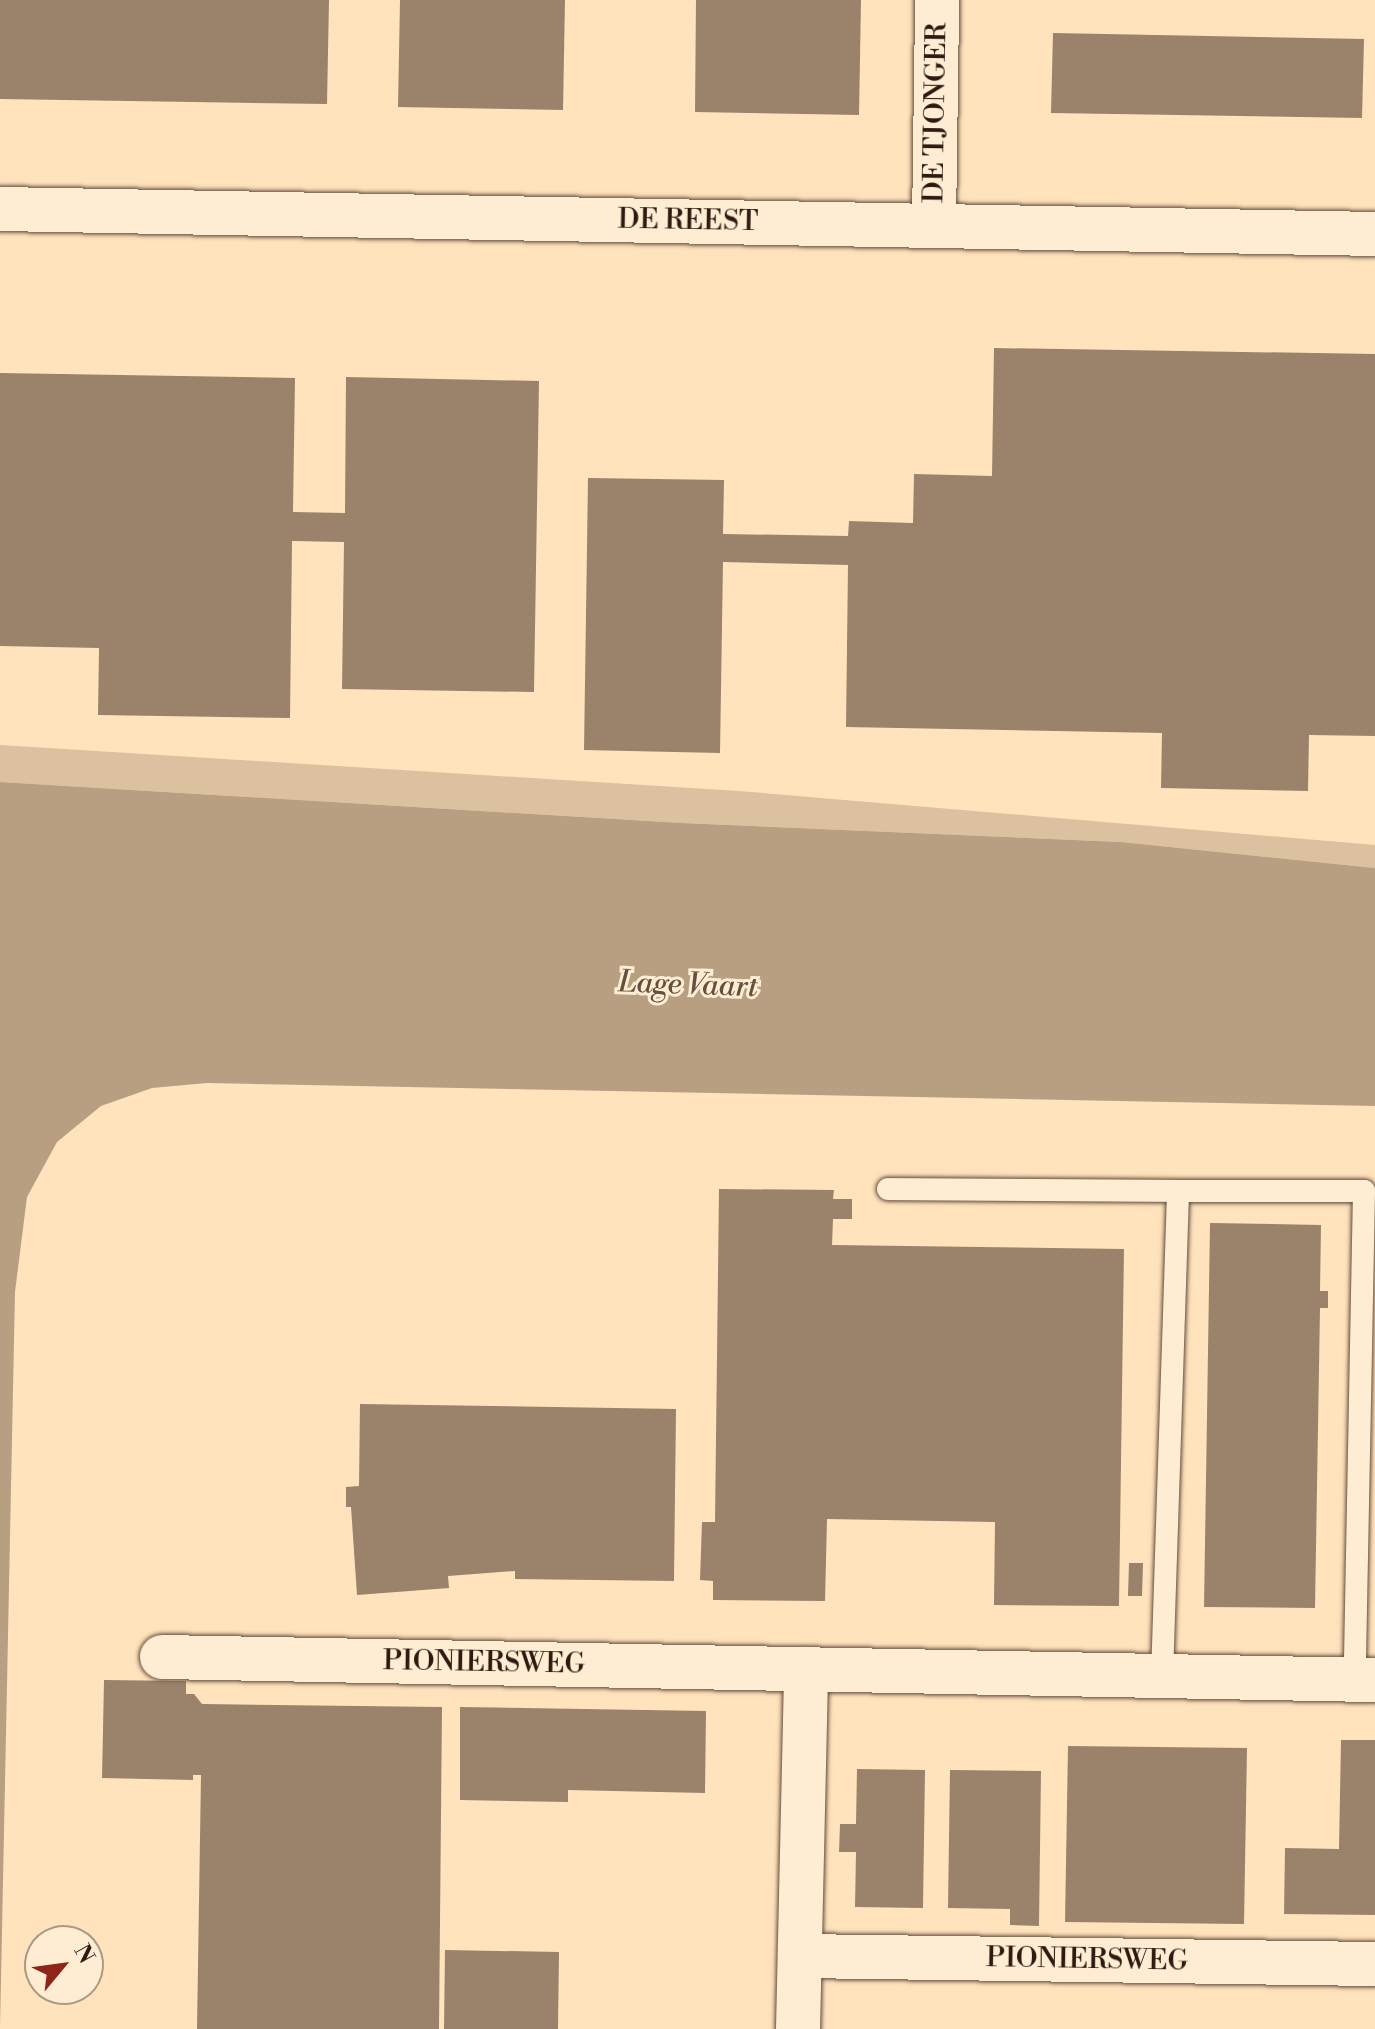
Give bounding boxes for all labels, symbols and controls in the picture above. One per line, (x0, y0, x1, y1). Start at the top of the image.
street label: DE TJONGER (918, 23, 954, 203)
street label: DE REEST (617, 203, 759, 239)
water label: Lage Vaart (618, 965, 758, 1005)
street label: PIONIERSWEG (383, 1644, 585, 1682)
north arrow (24, 1925, 104, 2005)
text: N (68, 1940, 100, 1968)
street label: PIONIERSWEG (986, 1941, 1188, 1979)

